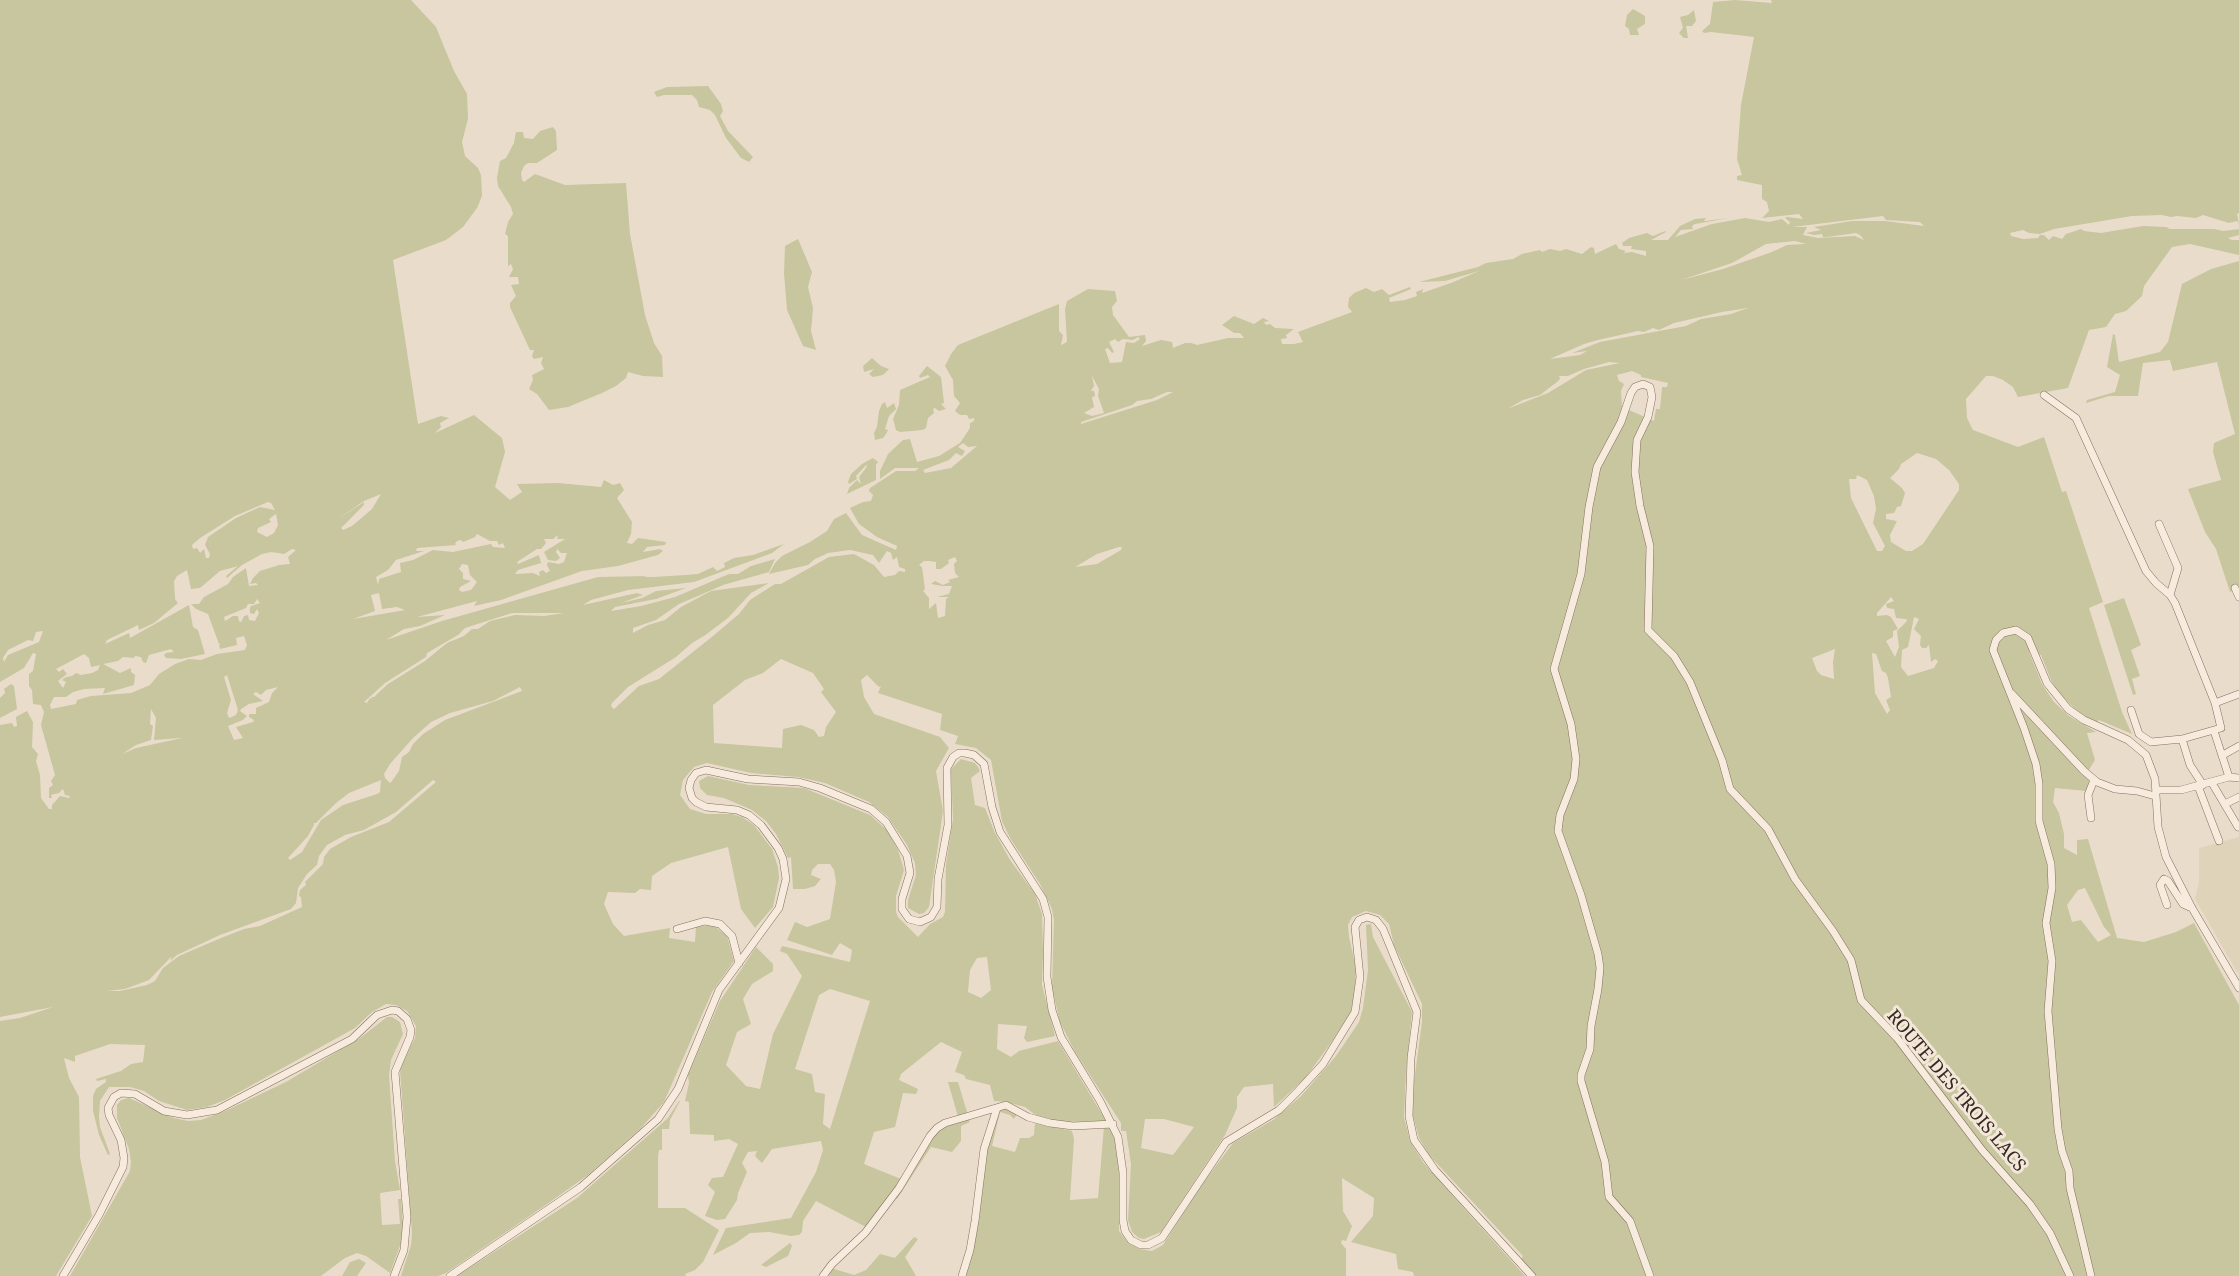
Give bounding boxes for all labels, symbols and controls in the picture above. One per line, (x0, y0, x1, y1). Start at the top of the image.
street label: ROUTE DES TROIS LACS (1882, 1006, 2030, 1176)

